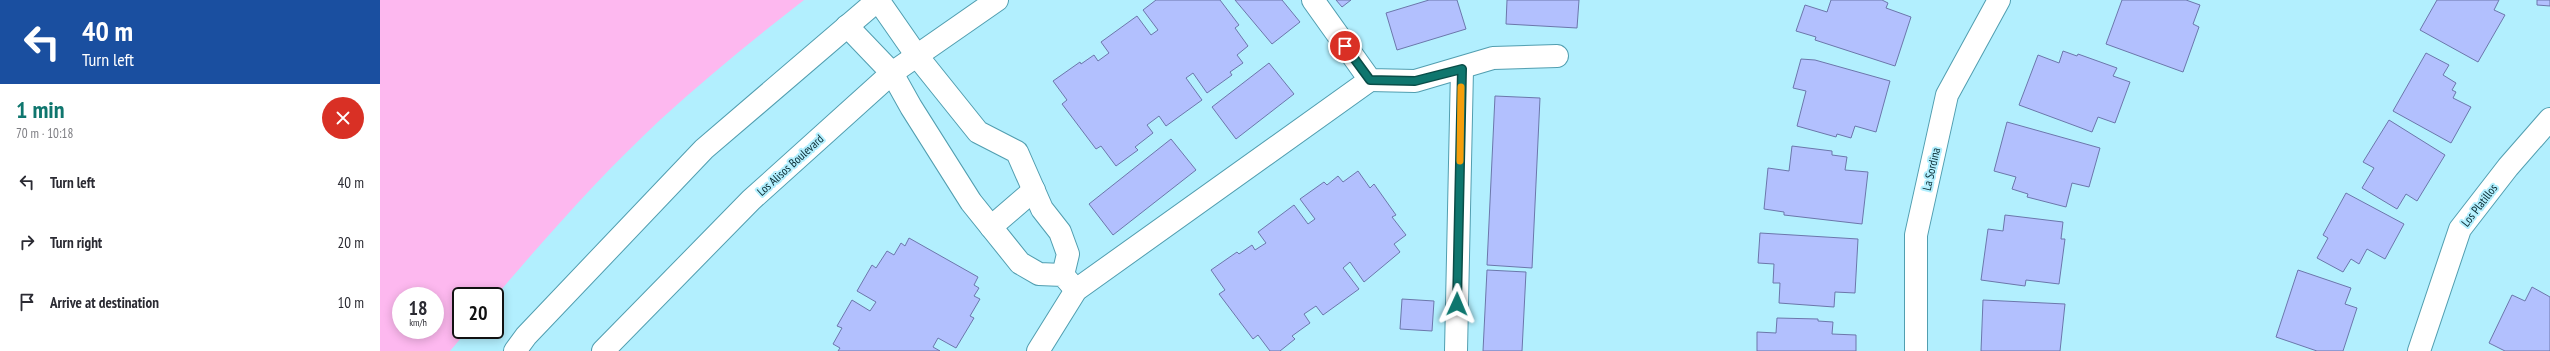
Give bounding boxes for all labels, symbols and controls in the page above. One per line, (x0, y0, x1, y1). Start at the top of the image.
text: 40 m (82, 12, 133, 49)
icon: left (16, 16, 68, 68)
pin (1328, 29, 1362, 63)
icon: arrive (1334, 35, 1356, 57)
text: Turn left (82, 48, 134, 71)
text: 1 min (16, 94, 64, 125)
button: close (322, 97, 364, 139)
text: 70 m · 10:18 (16, 125, 73, 142)
street label: Los Alisos Boulevard (754, 131, 826, 199)
street label: La Sordina (1919, 146, 1943, 192)
icon: left (16, 171, 38, 193)
text: Turn left (50, 173, 95, 192)
text: 40 m (338, 173, 364, 192)
street label: Los Platillos (2458, 181, 2500, 229)
icon: right (16, 231, 38, 253)
text: Turn right (50, 233, 102, 252)
text: 20 m (338, 233, 364, 252)
position arrow (1436, 283, 1478, 325)
speed limit sign: 20 (452, 287, 504, 339)
icon: arrive (16, 291, 38, 313)
text: Arrive at destination (50, 293, 159, 312)
text: 10 m (338, 293, 364, 312)
text: 18 (408, 295, 428, 321)
text: km/h (409, 316, 427, 329)

